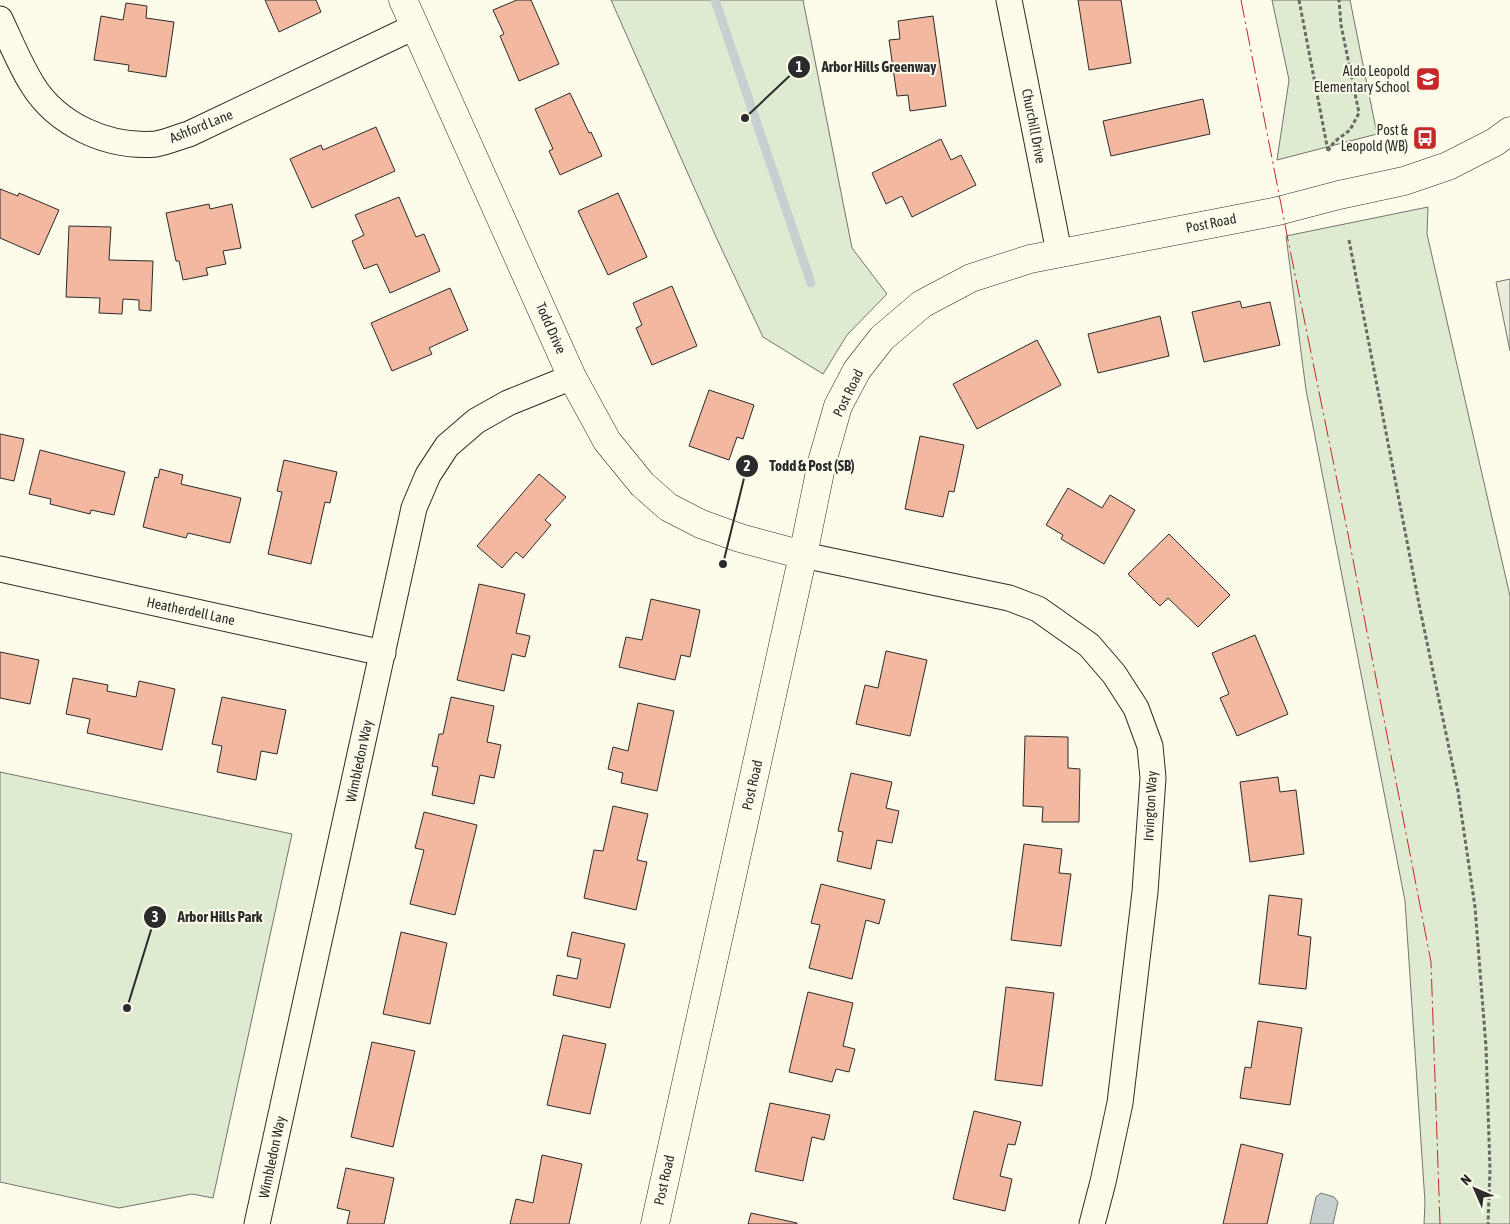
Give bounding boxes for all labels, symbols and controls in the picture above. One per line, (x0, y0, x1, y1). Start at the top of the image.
callout: Arbor Hills Greenway (787, 52, 947, 82)
text: 1 (795, 58, 803, 75)
text: Arbor Hills Greenway (820, 58, 937, 75)
place label: Aldo Leopold Elementary School (1314, 63, 1410, 95)
school or university icon: Aldo Leopold Elementary School (1415, 66, 1441, 92)
street label: Churchill Drive (1019, 87, 1049, 165)
street label: Ashford Lane (167, 106, 235, 146)
place label: Post & Leopold (WB) (1341, 122, 1409, 154)
bus stop icon: Post & Leopold (WB) (1412, 125, 1438, 151)
street label: Post Road (1184, 210, 1238, 236)
street label: Todd Drive (533, 300, 569, 356)
street label: Post Road (830, 367, 866, 419)
callout: Todd & Post (SB) (734, 451, 864, 481)
text: 2 (743, 457, 751, 474)
text: Todd & Post (SB) (769, 457, 855, 474)
street label: Heatherdell Lane (145, 594, 237, 628)
street label: Wimbledon Way (342, 718, 376, 804)
street label: Post Road (738, 758, 766, 812)
street label: Irvington Way (1140, 770, 1160, 842)
callout: Arbor Hills Park (142, 902, 272, 932)
text: 3 (151, 908, 159, 925)
text: Arbor Hills Park (177, 908, 263, 925)
street label: Wimbledon Way (255, 1114, 289, 1200)
street label: Post Road (650, 1153, 678, 1207)
north arrow (1450, 1164, 1500, 1214)
text: N (1457, 1171, 1474, 1188)

